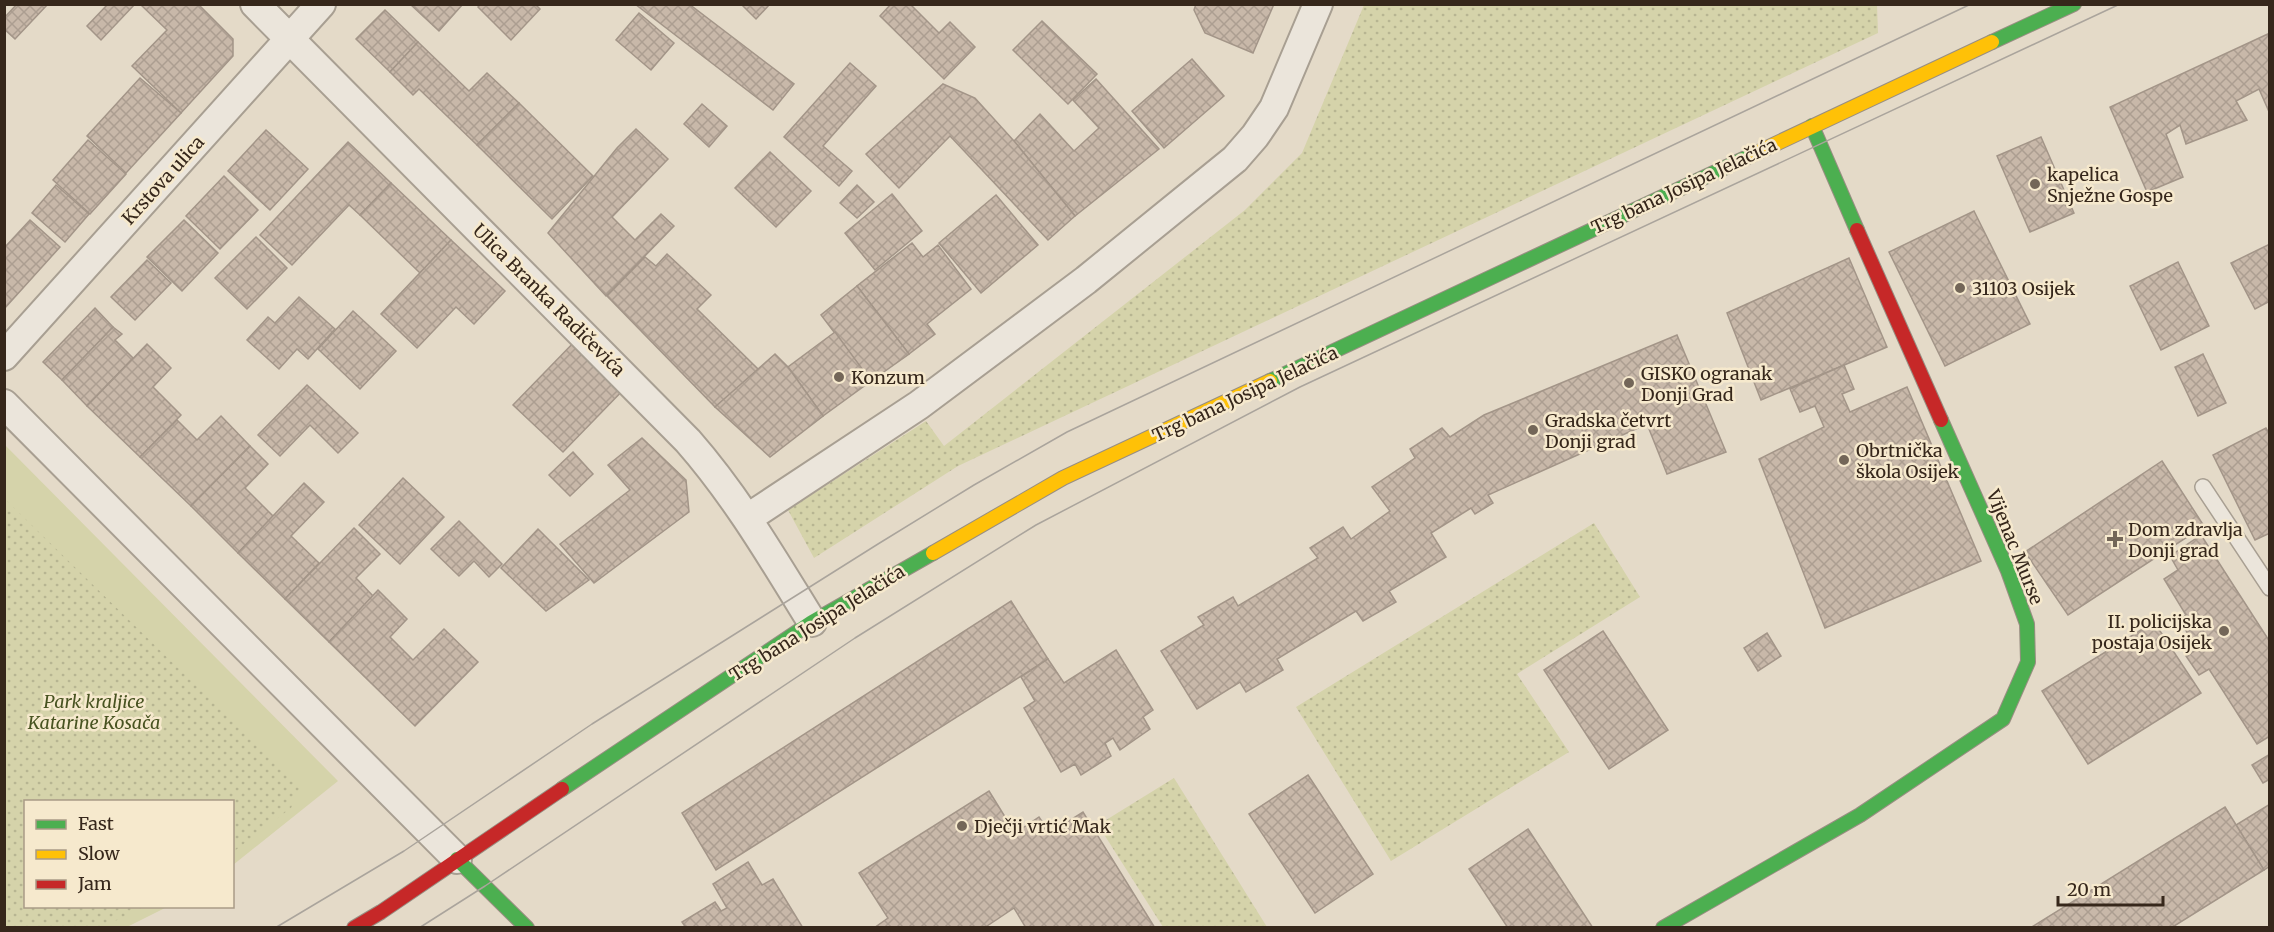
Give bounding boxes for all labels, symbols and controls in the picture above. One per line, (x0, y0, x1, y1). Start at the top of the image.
street label: Krstova ulica (117, 130, 209, 229)
street label: Trg bana Josipa Jelačića (1588, 133, 1781, 239)
place label: kapelica Snježne Gospe (2047, 163, 2173, 207)
marker: kapelica Snježne Gospe (2028, 177, 2042, 191)
street label: Ulica Branka Radičevića (468, 219, 630, 381)
place label: 31103 Osijek (1972, 277, 2076, 300)
marker: 31103 Osijek (1953, 281, 1967, 295)
street label: Trg bana Josipa Jelačića (1149, 341, 1342, 447)
place label: GISKO ogranak Donji Grad (1641, 362, 1773, 406)
place label: Konzum (851, 366, 925, 389)
marker: Konzum (832, 370, 846, 384)
marker: GISKO ogranak Donji Grad (1622, 376, 1636, 390)
place label: Gradska četvrt Donji grad (1545, 409, 1671, 453)
marker: Gradska četvrt Donji grad (1526, 423, 1540, 437)
place label: Obrtnička škola Osijek (1856, 439, 1959, 483)
marker: Obrtnička škola Osijek (1837, 453, 1851, 467)
street label: Vijenac Murse (1981, 485, 2048, 608)
place label: Dom zdravlja Donji grad (2128, 518, 2243, 562)
marker: Dom zdravlja Donji grad (2106, 530, 2124, 548)
street label: Trg bana Josipa Jelačića (725, 560, 909, 686)
place label: II. policijska postaja Osijek (2092, 610, 2213, 654)
marker: II. policijska postaja Osijek (2217, 624, 2231, 638)
park label: Park kraljice Katarine Kosača (27, 690, 160, 734)
legend (24, 800, 234, 908)
text: Fast (78, 812, 114, 835)
place label: Dječji vrtić Mak (974, 815, 1111, 838)
marker: Dječji vrtić Mak (955, 819, 969, 833)
text: Slow (78, 842, 121, 865)
scale bar (2058, 869, 2163, 907)
text: Jam (77, 872, 112, 895)
text: 20 m (2067, 878, 2111, 901)

